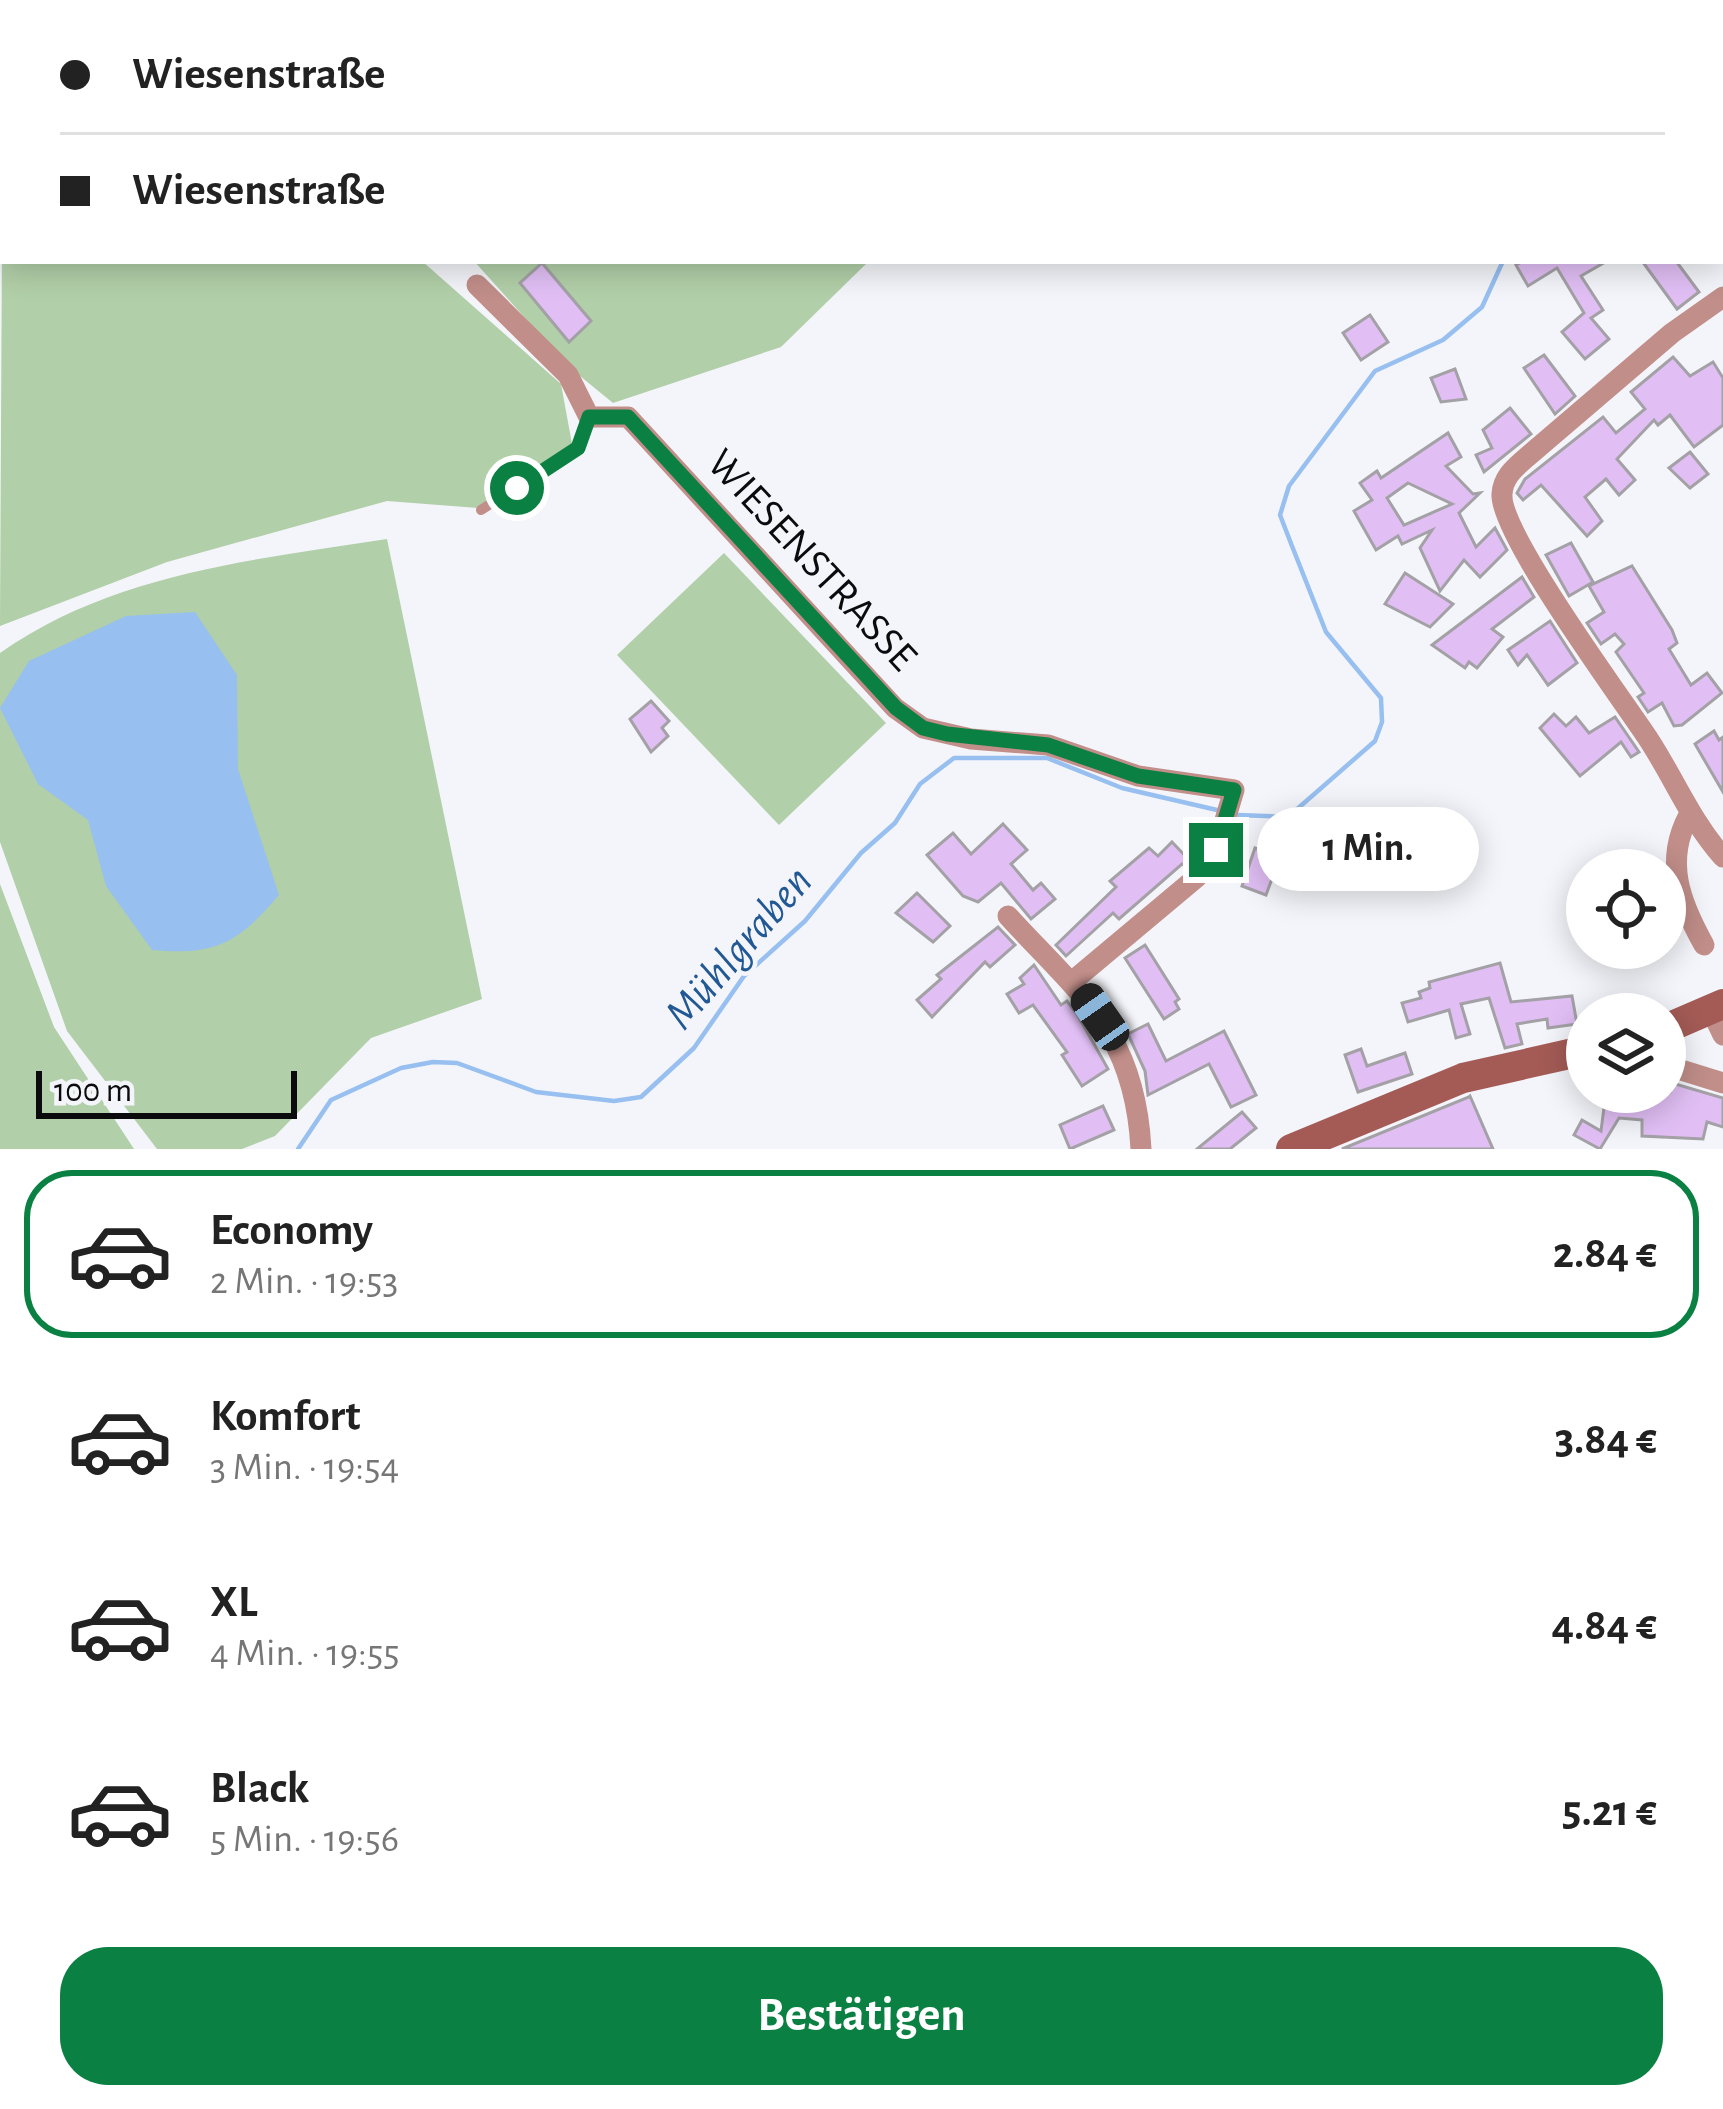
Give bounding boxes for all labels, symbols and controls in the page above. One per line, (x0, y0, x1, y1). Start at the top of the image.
text: Wiesenstraße (132, 52, 385, 97)
text: Wiesenstraße (132, 168, 385, 213)
street label: WIESENSTRASSE (699, 441, 925, 679)
route start (490, 461, 544, 515)
callout: 1 Min. (1258, 808, 1480, 892)
route end (1189, 823, 1243, 877)
text: 1 Min. (1323, 829, 1413, 868)
map controls (1566, 849, 1686, 1113)
button: locate (1566, 849, 1686, 969)
water label: Mühlgraben (657, 858, 821, 1038)
car (1065, 977, 1135, 1057)
button: layers (1566, 993, 1686, 1113)
scale bar (36, 1065, 297, 1118)
text: 100 m (54, 1075, 132, 1108)
icon: car (66, 1200, 174, 1308)
text: Economy (210, 1208, 373, 1253)
text: 2.84 € (1553, 1231, 1657, 1276)
text: 2 Min. · 19:53 (210, 1262, 398, 1301)
icon: car (66, 1386, 174, 1494)
text: Komfort (210, 1394, 360, 1439)
text: 3.84 € (1555, 1417, 1657, 1462)
text: 3 Min. · 19:54 (210, 1448, 399, 1487)
icon: car (66, 1572, 174, 1680)
text: XL (210, 1580, 258, 1625)
text: 4.84 € (1551, 1603, 1657, 1648)
text: 4 Min. · 19:55 (210, 1634, 400, 1673)
icon: car (66, 1758, 174, 1866)
text: Black (210, 1766, 309, 1811)
text: 5.21 € (1562, 1789, 1657, 1834)
text: 5 Min. · 19:56 (210, 1820, 399, 1859)
button: Bestätigen (60, 1947, 1663, 2085)

